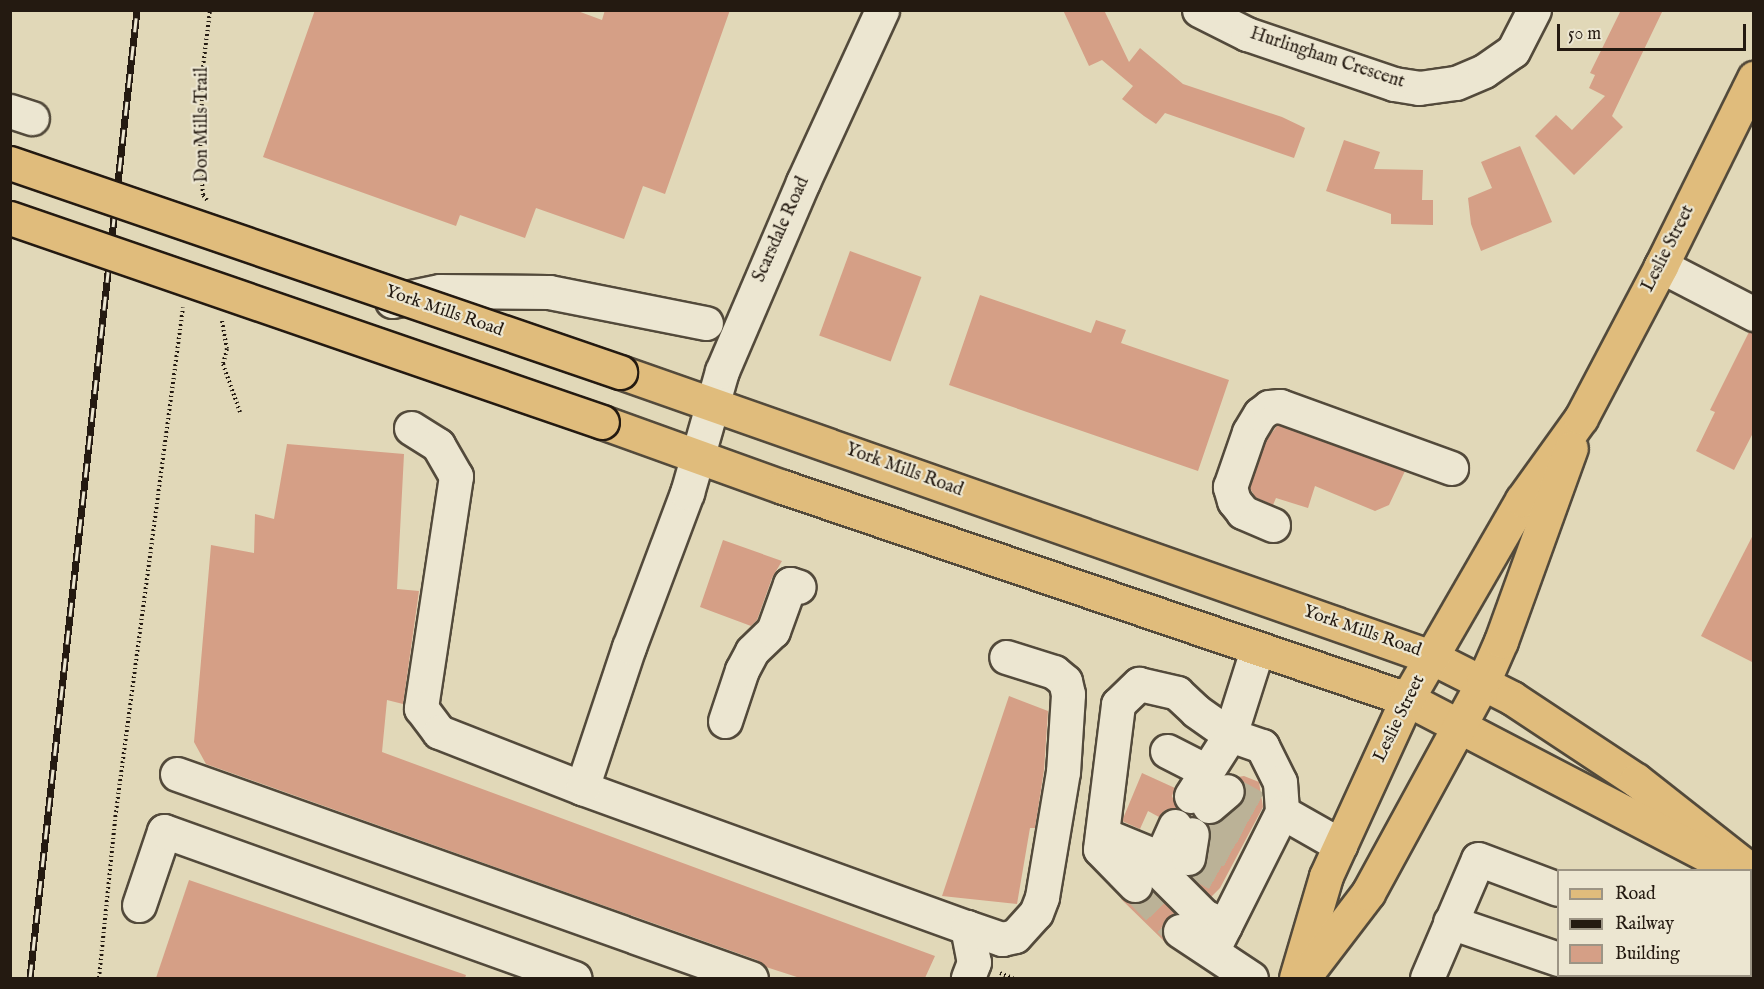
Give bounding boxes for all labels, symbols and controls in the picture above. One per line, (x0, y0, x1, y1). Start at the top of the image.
scale bar (1560, 12, 1749, 50)
text: 50 m (1568, 23, 1601, 46)
street label: Hurlingham Crescent (1247, 24, 1407, 94)
street label: Don Mills Trail (192, 67, 214, 183)
street label: Scarsdale Road (749, 174, 815, 286)
street label: Leslie Street (1638, 202, 1700, 296)
street label: York Mills Road (382, 282, 506, 342)
street label: York Mills Road (842, 440, 966, 502)
street label: York Mills Road (1300, 602, 1424, 662)
street label: Leslie Street (1370, 672, 1430, 766)
legend (1557, 869, 1752, 977)
text: Road (1615, 883, 1656, 906)
text: Railway (1615, 913, 1674, 936)
text: Building (1615, 943, 1680, 966)

